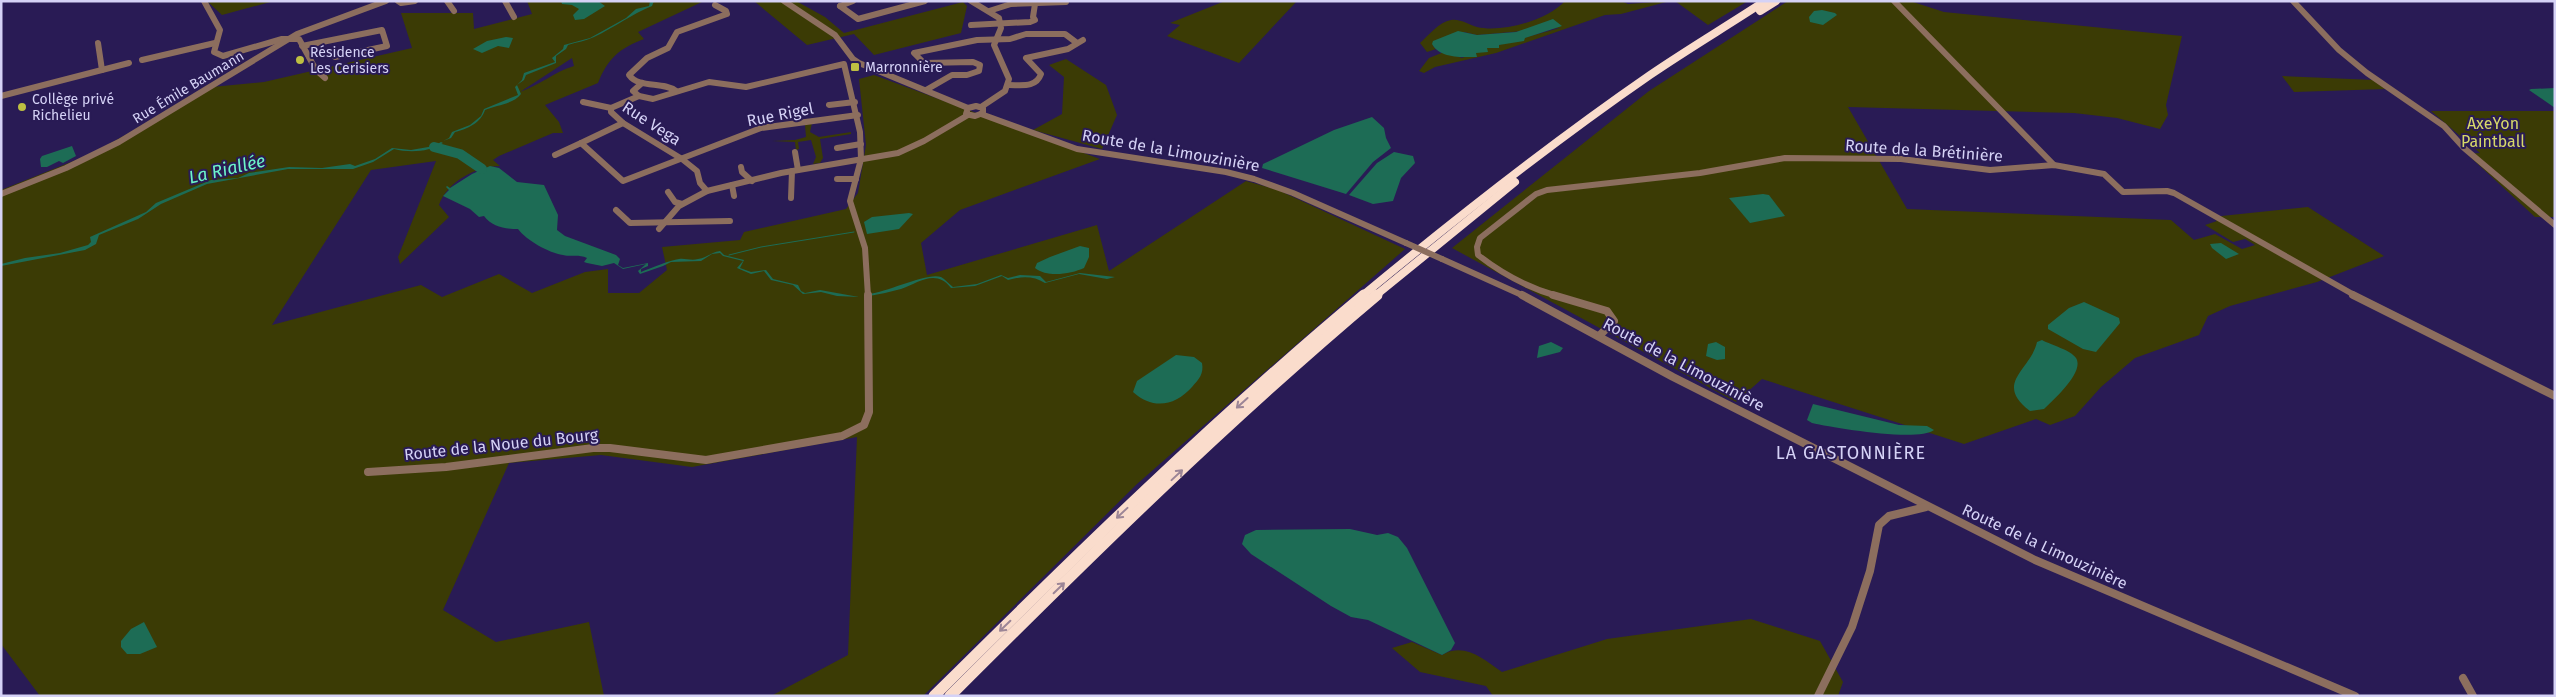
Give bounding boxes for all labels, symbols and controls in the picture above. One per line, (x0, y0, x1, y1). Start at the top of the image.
place label: Résidence Les Cerisiers (310, 44, 389, 77)
street label: Rue Émile Baumann (129, 47, 247, 127)
marker: Résidence Les Cerisiers (294, 54, 306, 66)
place label: Marronnière (865, 59, 943, 76)
marker: Marronnière (849, 61, 861, 73)
place label: Collège privé Richelieu (32, 91, 114, 124)
street label: Rue Vega (619, 98, 685, 149)
street label: Rue Rigel (745, 99, 815, 130)
marker: Collège privé Richelieu (16, 101, 28, 113)
park label: AxeYon Paintball (2461, 114, 2525, 151)
street label: Route de la Limouzinière (1081, 126, 1261, 175)
street label: Route de la Brétinière (1844, 136, 2004, 165)
water label: La Riallée (186, 149, 268, 189)
street label: Route de la Limouzinière (1600, 314, 1768, 415)
one-way arrow (1235, 397, 1248, 409)
street label: Route de la Noue du Bourg (403, 425, 600, 464)
district label: LA GASTONNIÈRE (1776, 441, 1926, 464)
one-way arrow (1170, 469, 1183, 481)
street label: Route de la Limouzinière (1959, 500, 2130, 593)
one-way arrow (1116, 507, 1129, 519)
one-way arrow (1053, 582, 1066, 594)
one-way arrow (999, 620, 1011, 632)

